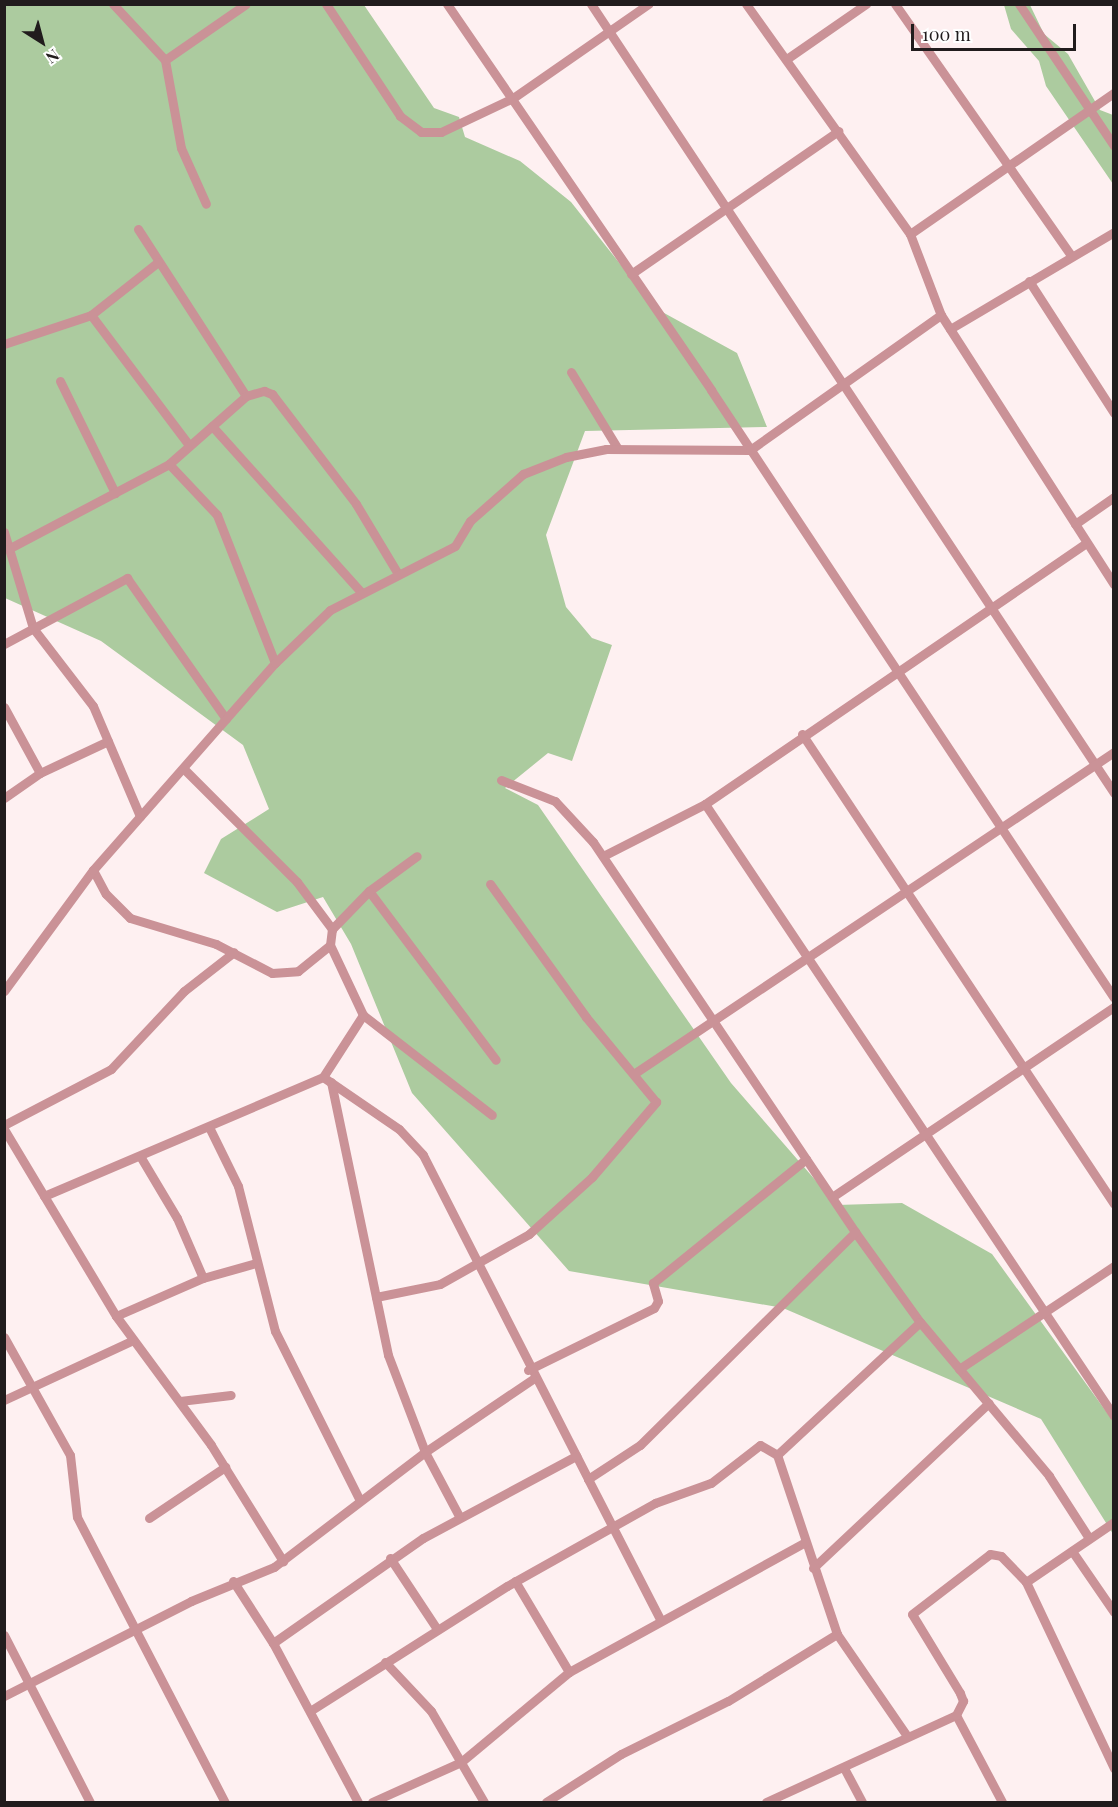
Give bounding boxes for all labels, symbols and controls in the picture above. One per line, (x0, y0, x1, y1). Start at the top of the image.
north arrow (12, 12, 72, 72)
scale bar (914, 12, 1079, 50)
text: 100 m (922, 22, 971, 46)
text: N (42, 45, 64, 69)

